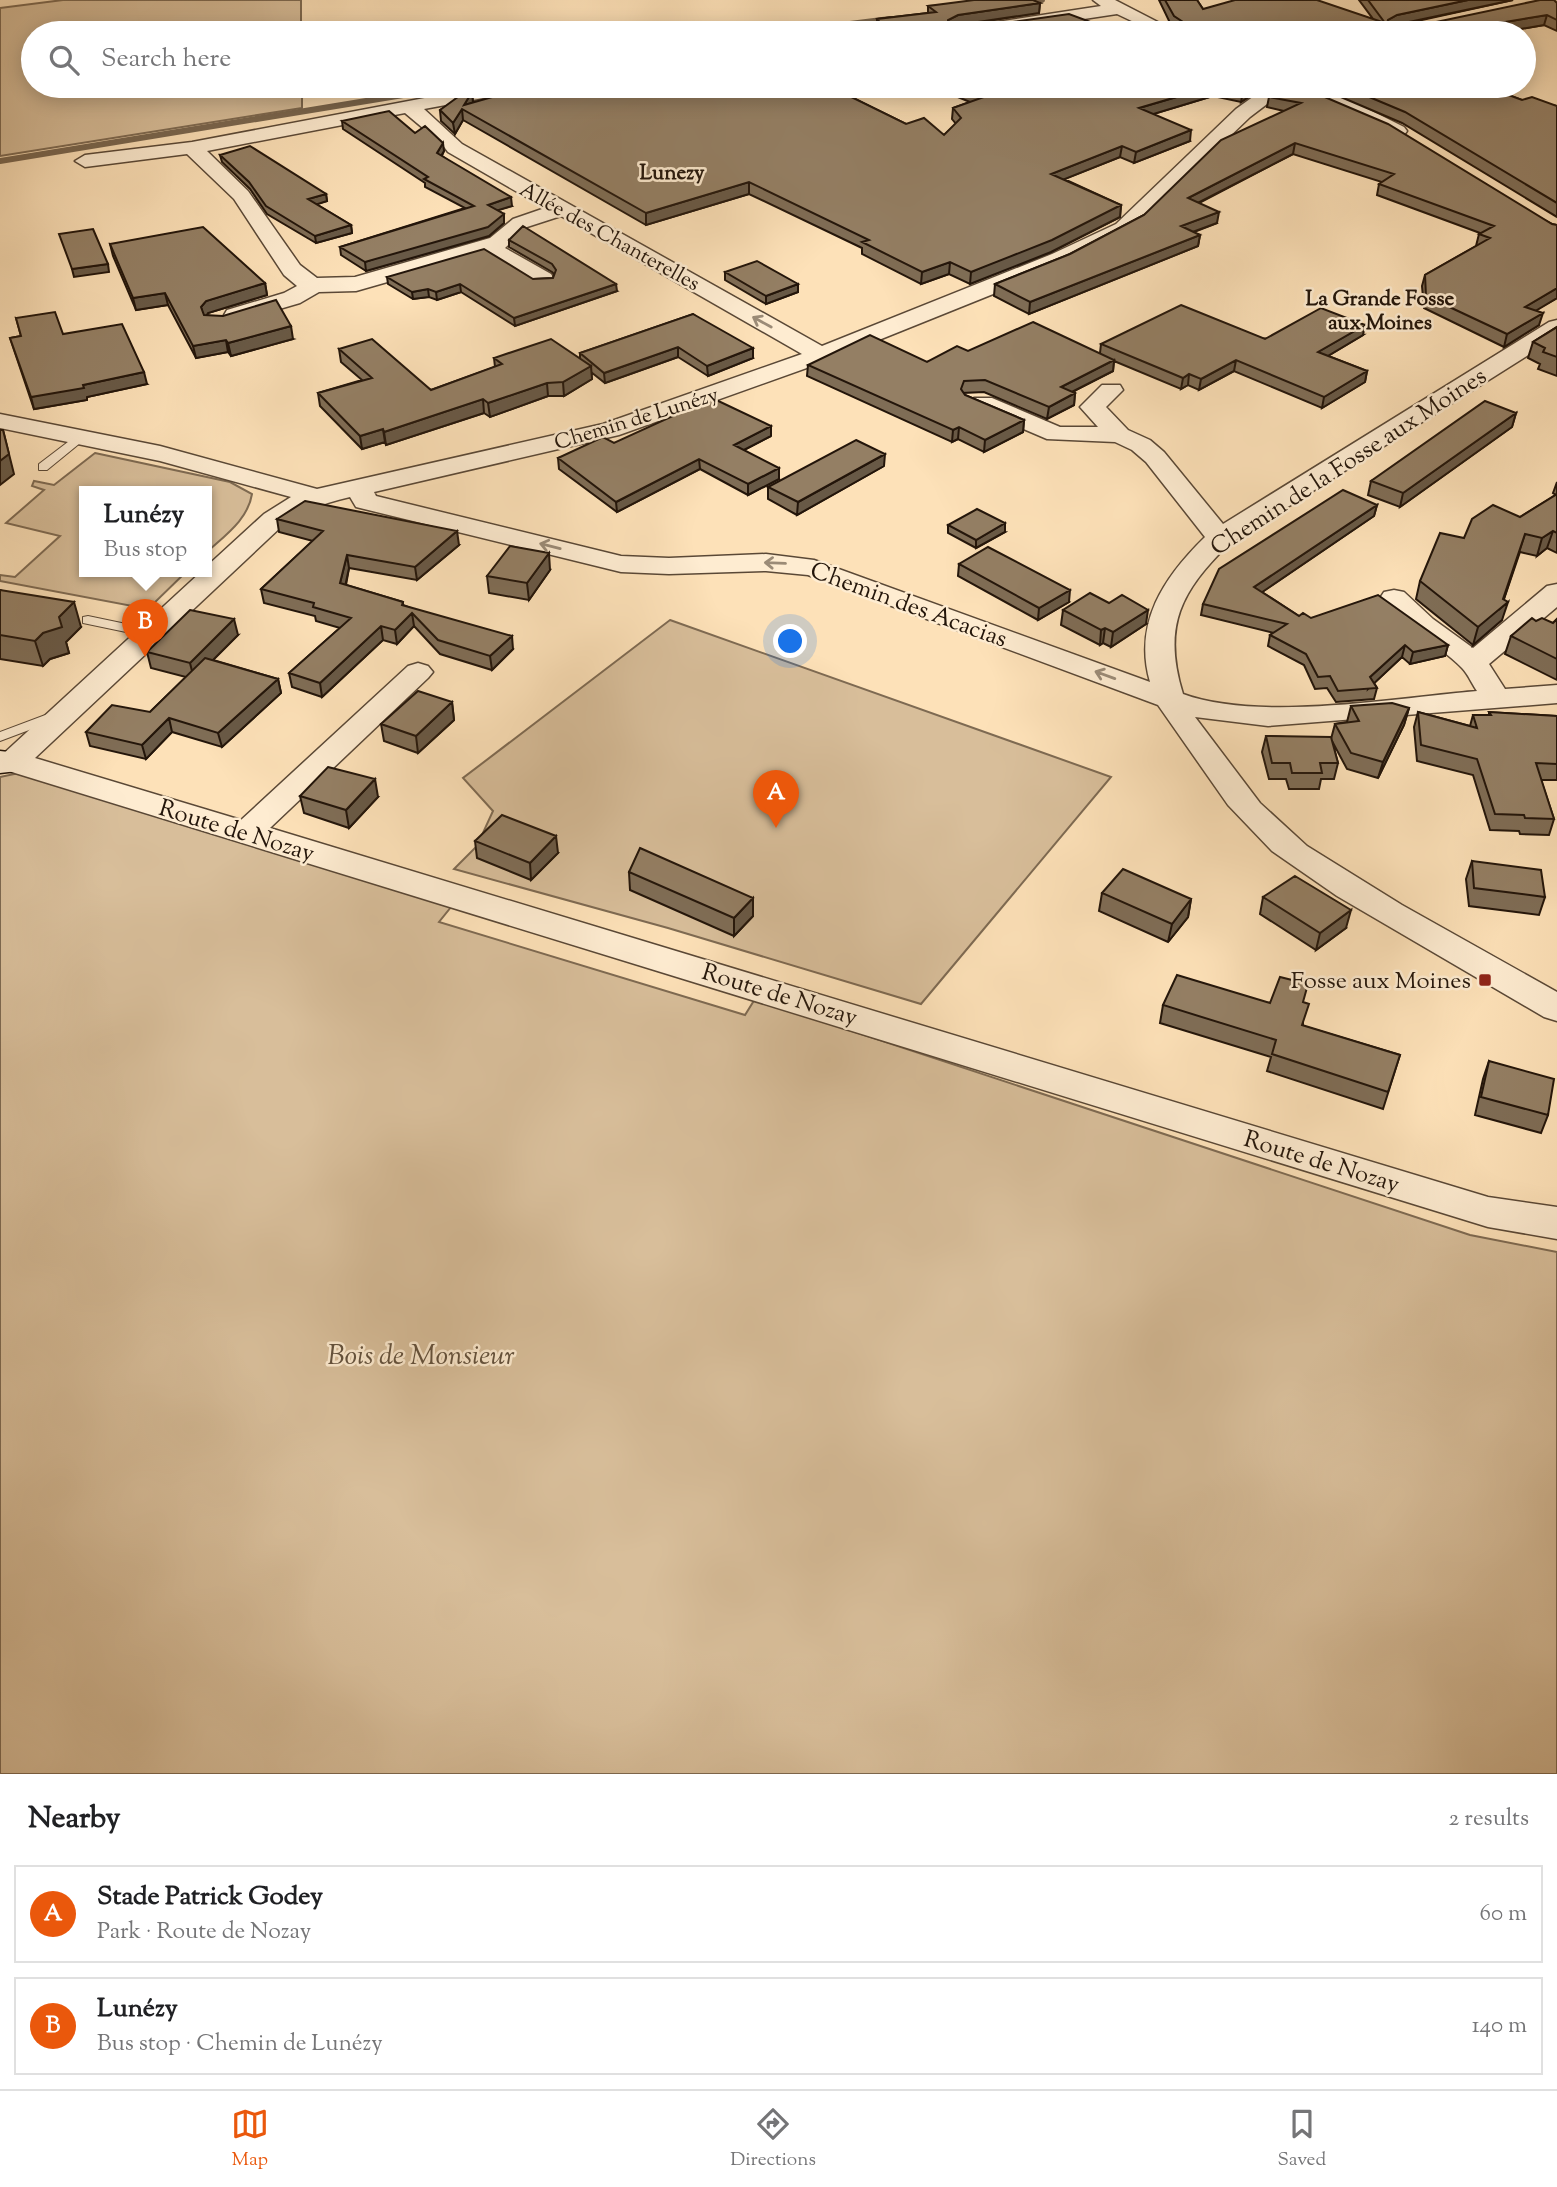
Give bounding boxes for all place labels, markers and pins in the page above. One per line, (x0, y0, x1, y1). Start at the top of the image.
pin: B (122, 599, 168, 657)
pin: A (753, 770, 799, 828)
place label: Fosse aux Moines (1291, 965, 1471, 999)
marker: Fosse aux Moines (1477, 972, 1493, 988)

